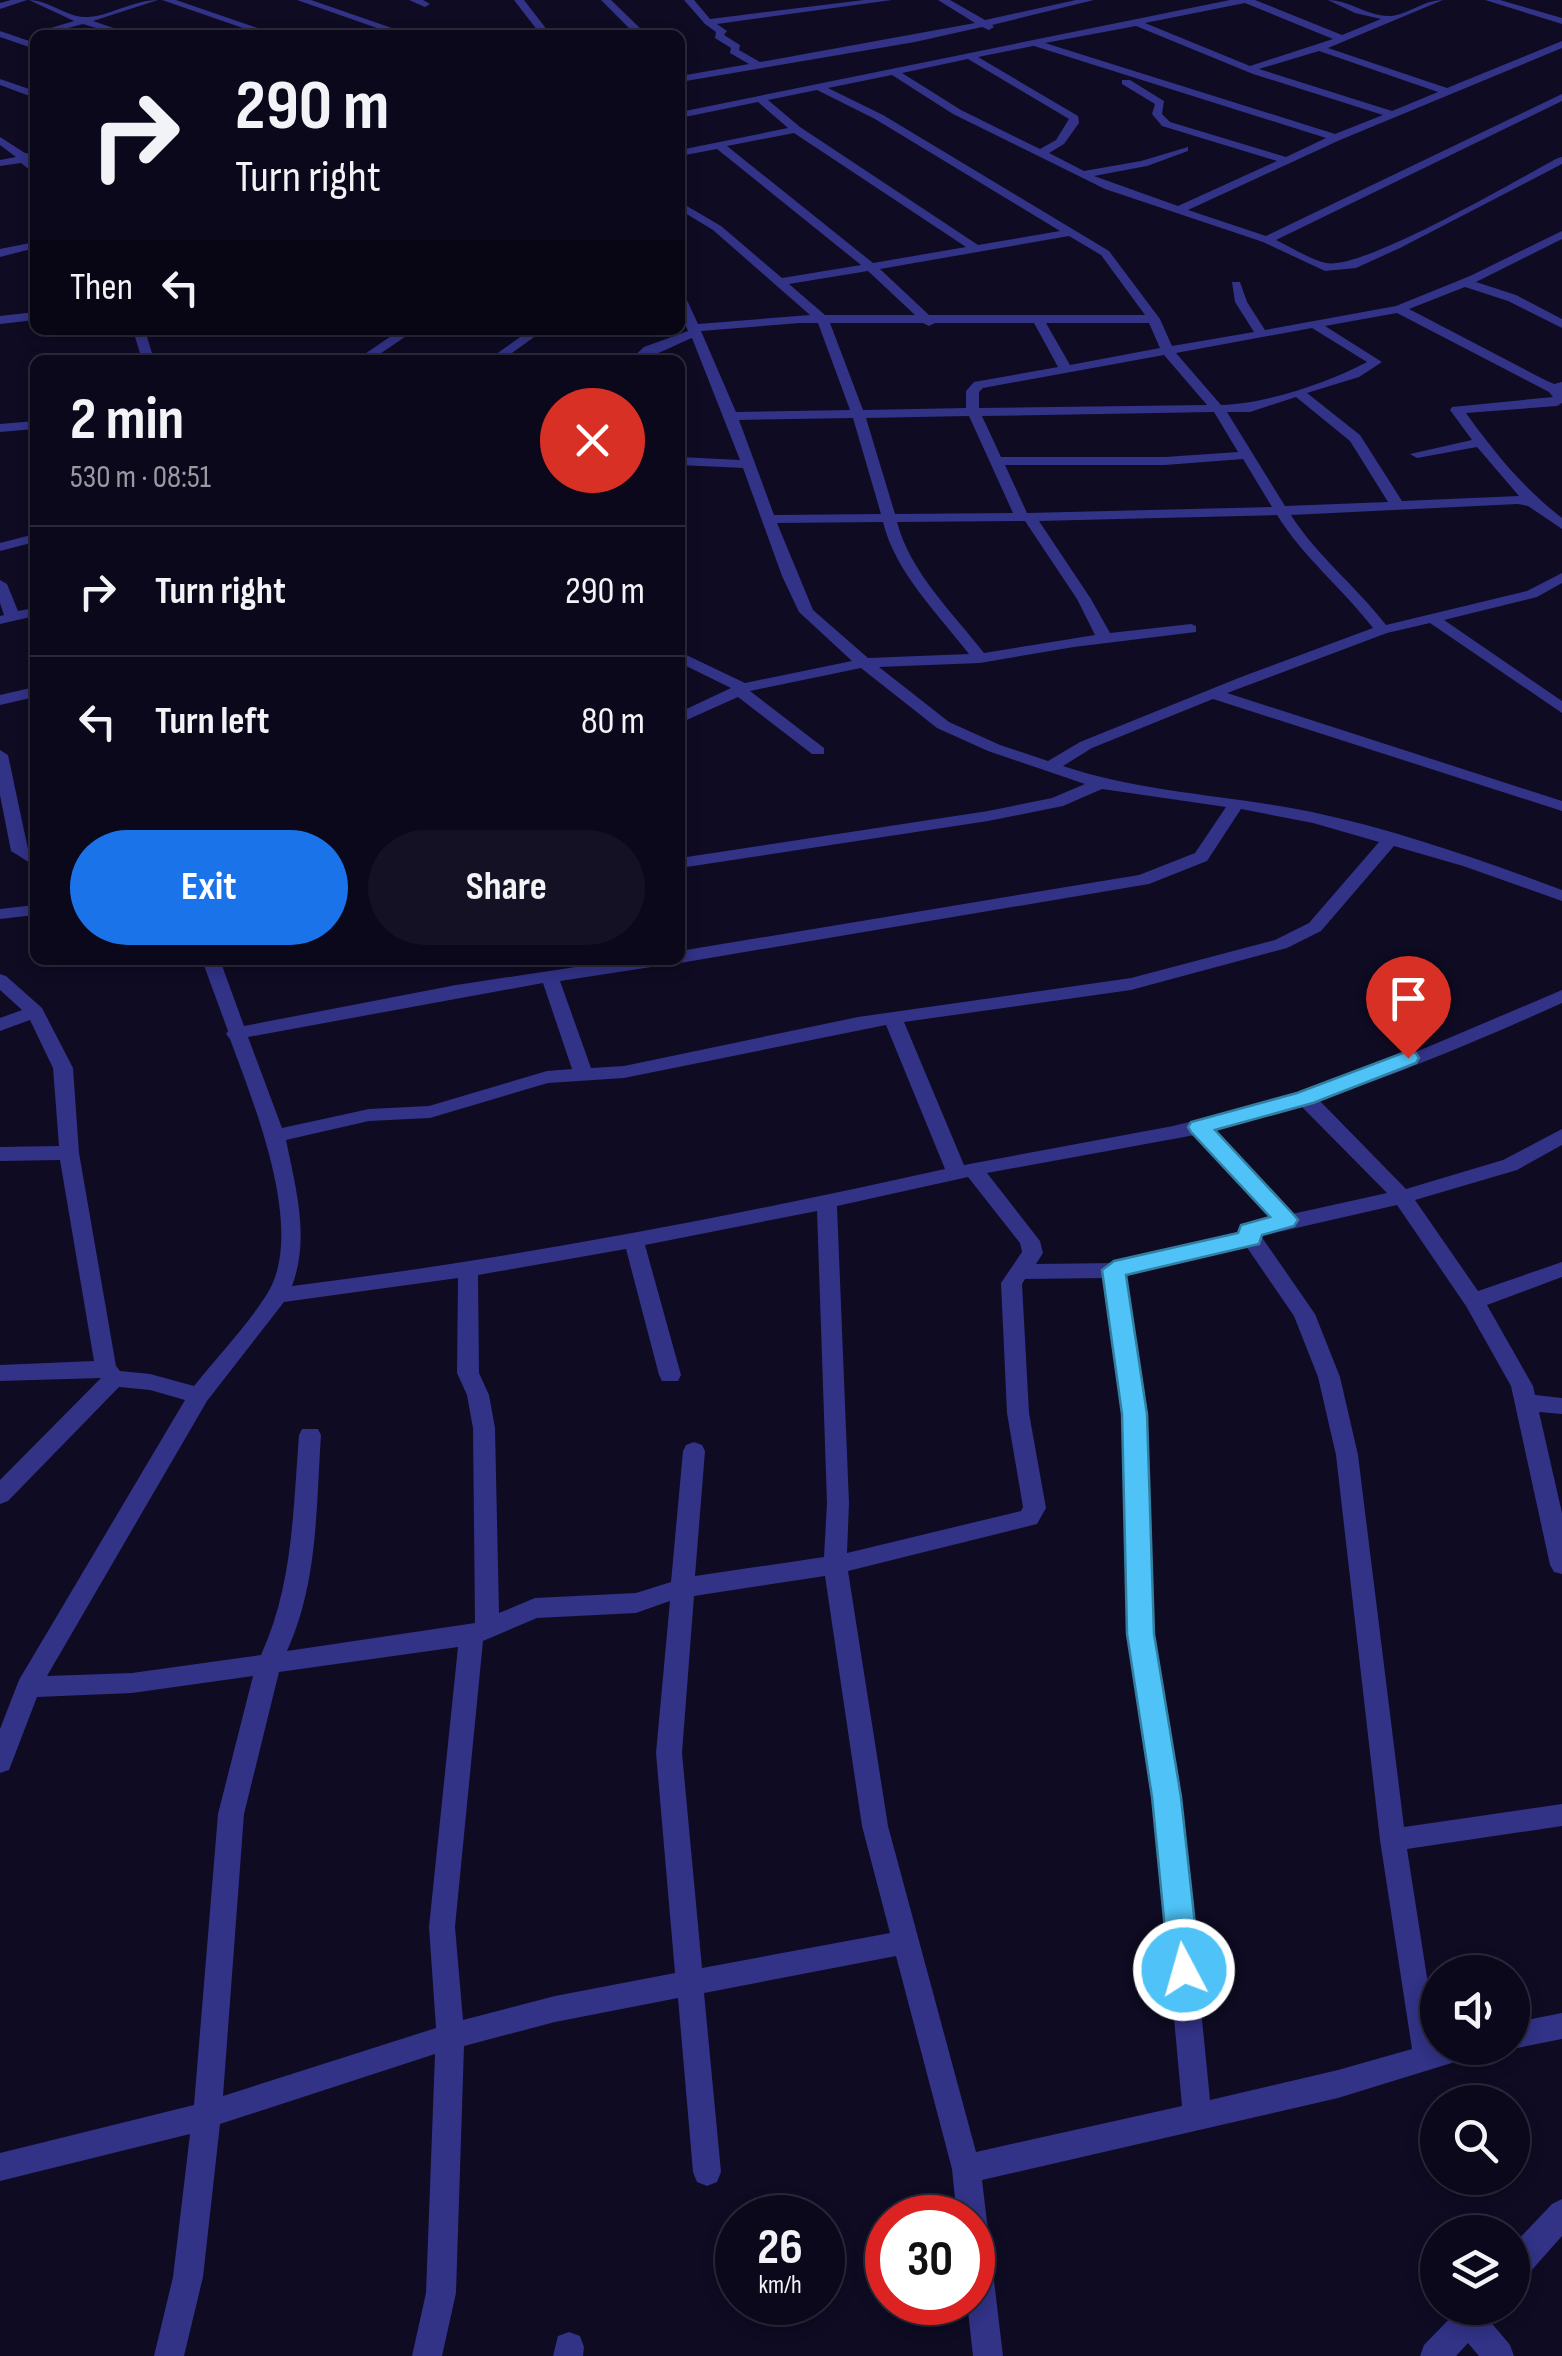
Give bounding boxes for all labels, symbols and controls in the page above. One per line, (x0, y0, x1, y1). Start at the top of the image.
text: 290 m (235, 65, 390, 149)
icon: right (70, 70, 200, 200)
text: Turn right (235, 150, 381, 205)
icon: left (153, 260, 208, 315)
text: Then (70, 265, 133, 310)
text: 2 min (70, 384, 184, 456)
button: close (540, 388, 645, 493)
text: 530 m · 08:51 (70, 458, 211, 497)
icon: right (70, 564, 125, 619)
text: Turn right (155, 569, 286, 614)
text: 290 m (565, 569, 645, 614)
icon: left (70, 694, 125, 749)
text: Turn left (155, 699, 269, 744)
text: 80 m (581, 699, 645, 744)
button: Exit (70, 830, 348, 945)
button: Share (368, 830, 645, 945)
pin (1366, 956, 1451, 1059)
icon: arrive (1381, 971, 1436, 1026)
position arrow (1132, 1918, 1236, 2022)
map controls (1420, 1955, 1530, 2325)
button: sound (1420, 1955, 1530, 2065)
button: search (1420, 2085, 1530, 2195)
speed limit sign: 30 (865, 2195, 995, 2325)
button: layers (1420, 2215, 1530, 2325)
text: 26 (757, 2218, 803, 2278)
text: km/h (758, 2270, 802, 2301)

